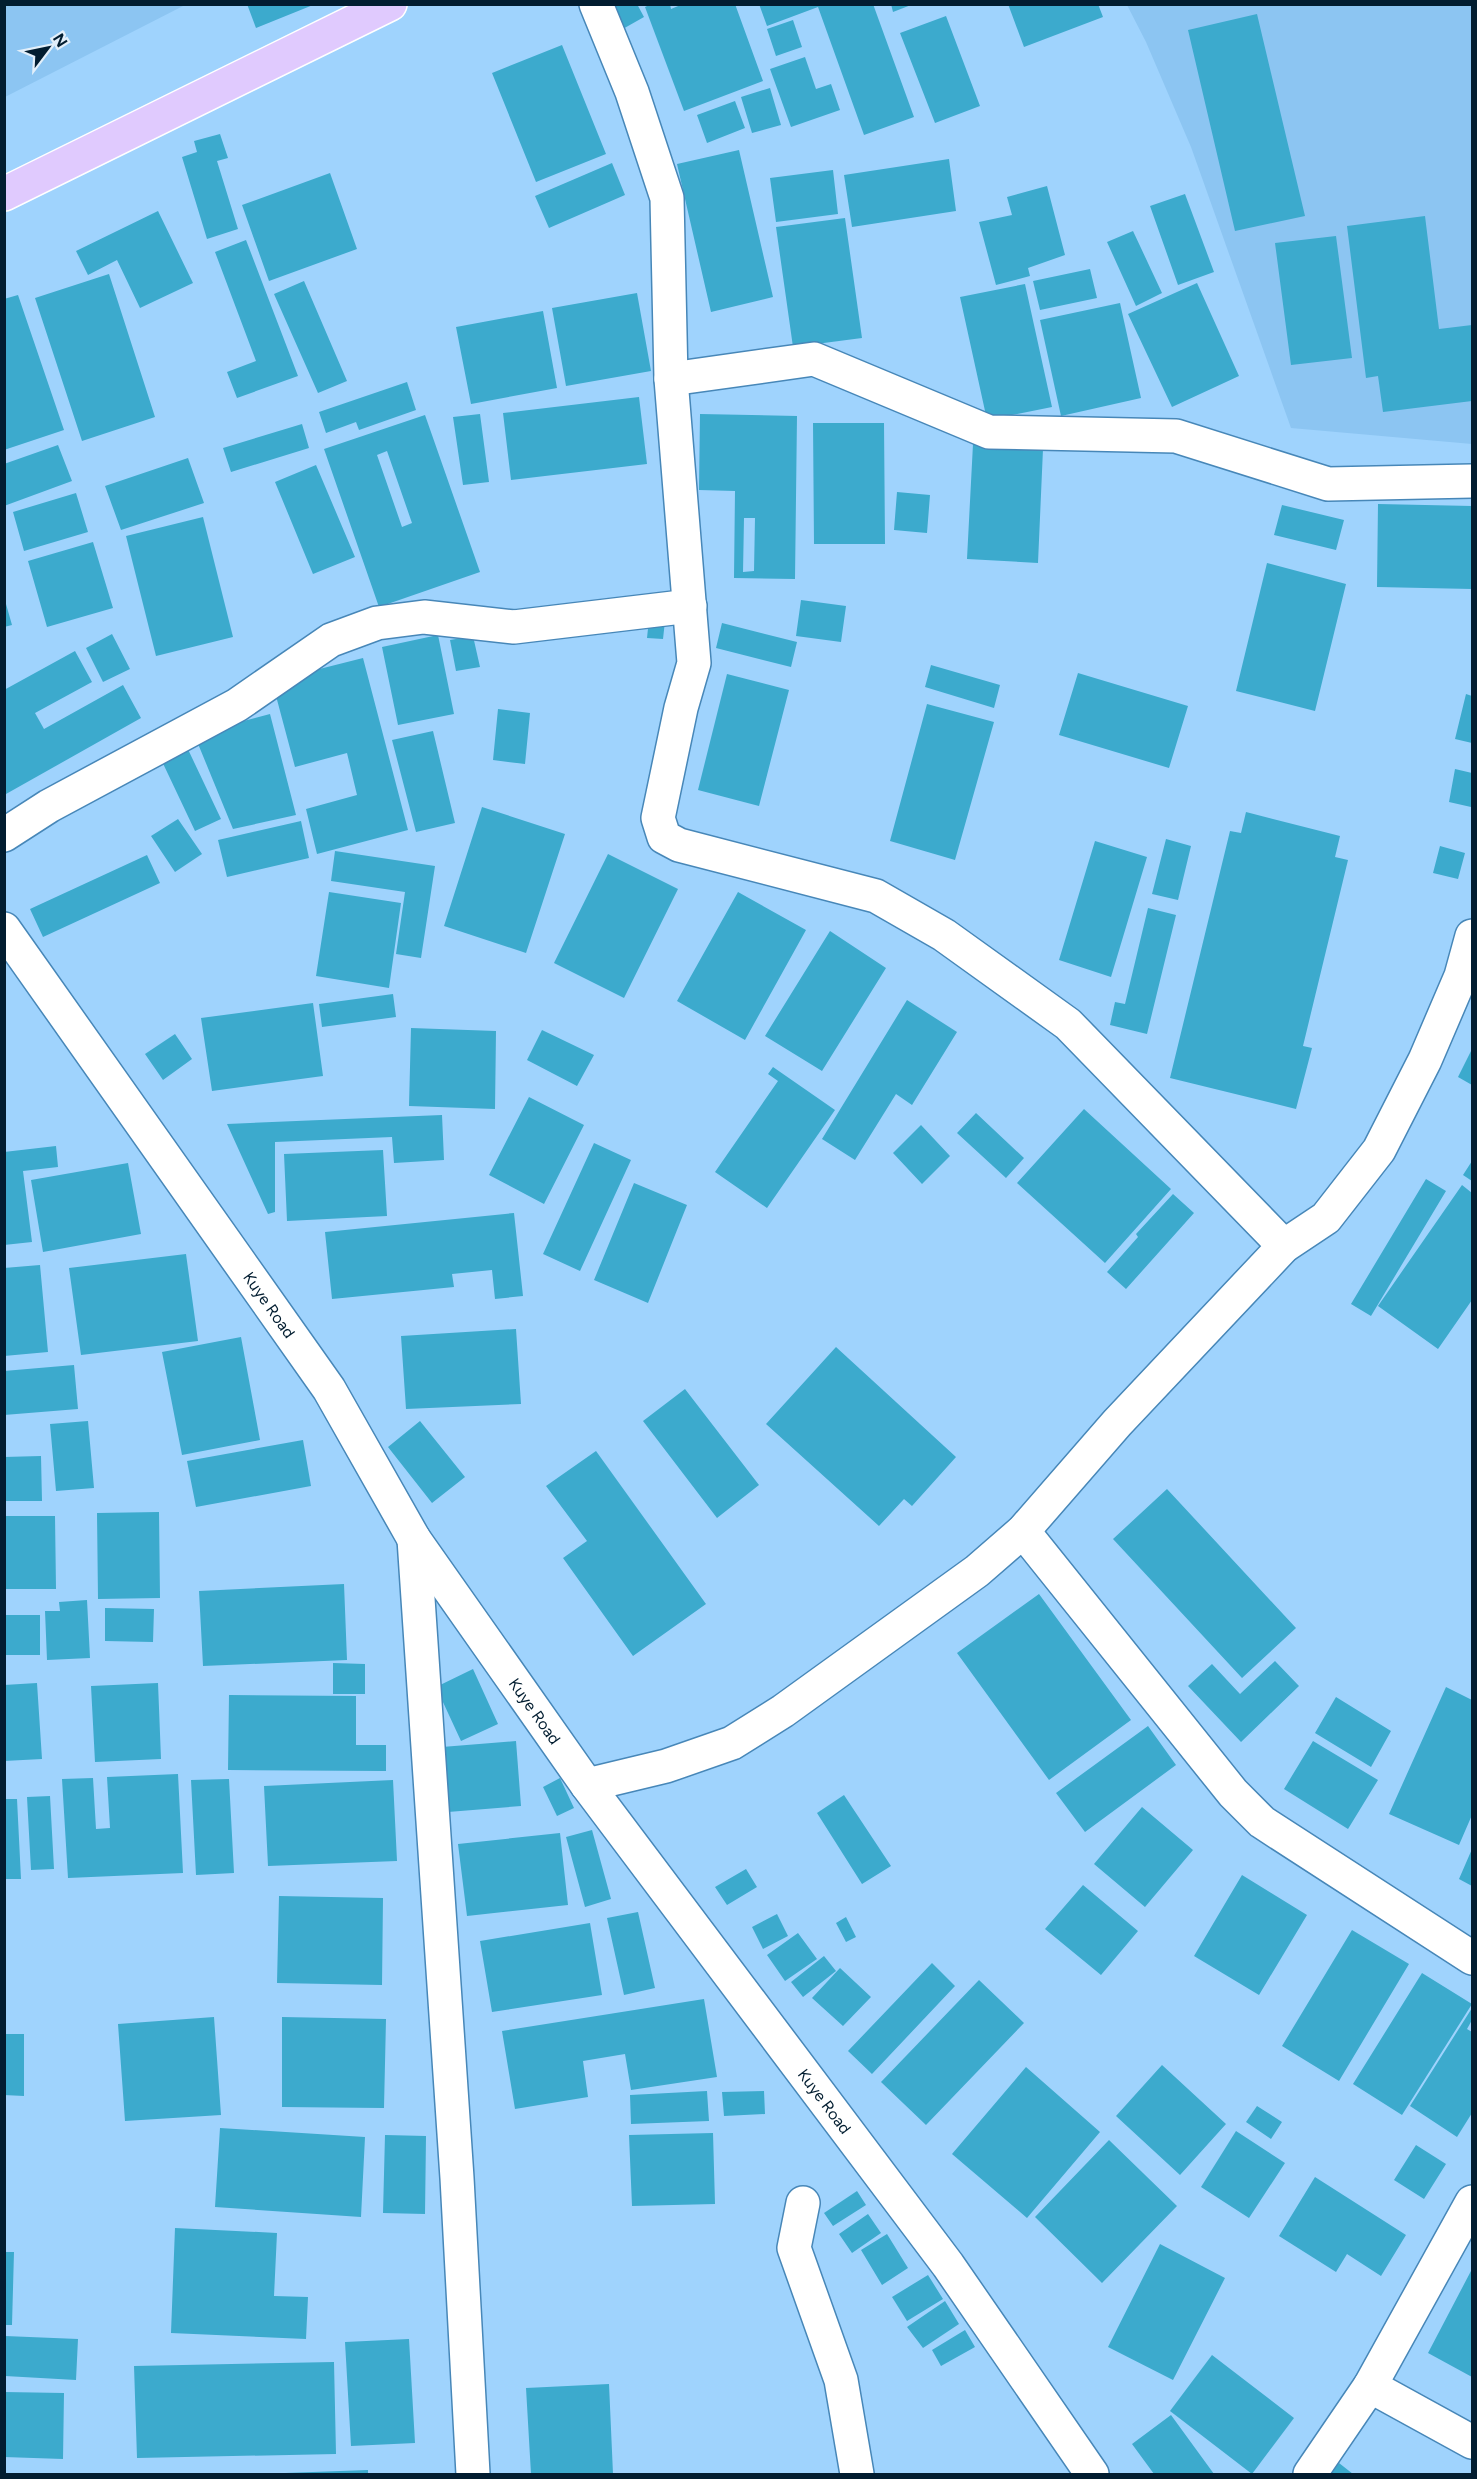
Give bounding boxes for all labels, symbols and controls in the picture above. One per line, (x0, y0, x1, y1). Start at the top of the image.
north arrow (18, 18, 78, 78)
text: N (49, 30, 72, 51)
street label: Kuye Road (239, 1268, 299, 1342)
street label: Kuye Road (505, 1675, 564, 1748)
street label: Kuye Road (794, 2065, 855, 2138)

